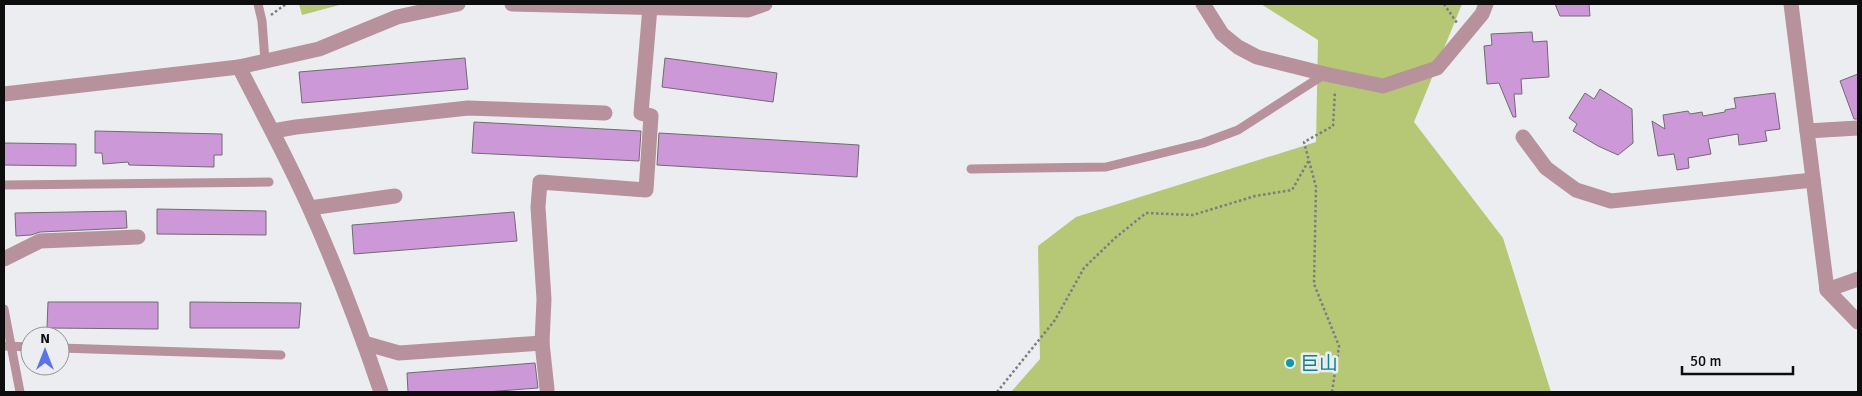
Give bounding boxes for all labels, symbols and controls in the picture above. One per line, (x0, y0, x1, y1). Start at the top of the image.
north arrow (20, 326, 70, 376)
text: N (40, 330, 50, 347)
scale bar (1682, 344, 1793, 376)
place label: 巨山 (1300, 352, 1338, 376)
text: 50 m (1690, 352, 1721, 370)
marker: 巨山 (1284, 357, 1296, 369)

